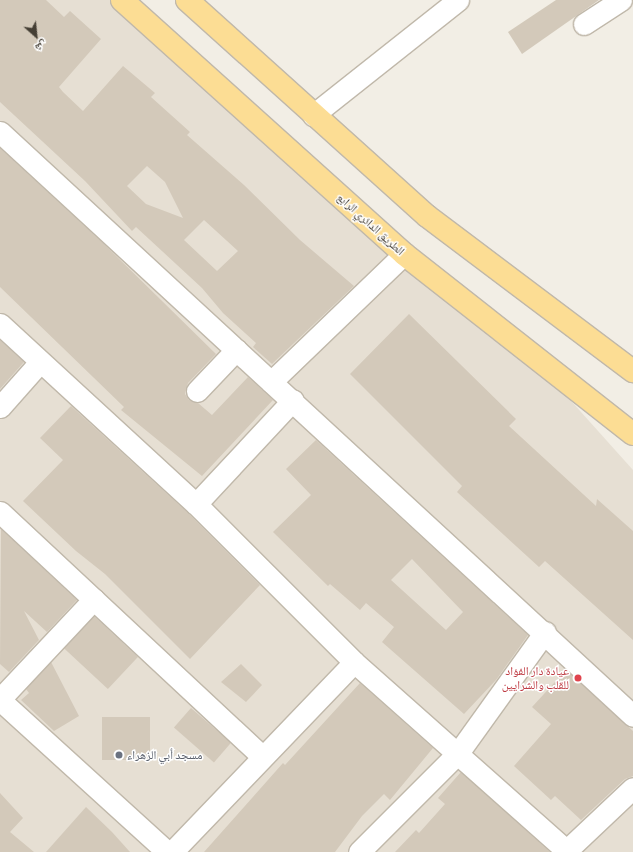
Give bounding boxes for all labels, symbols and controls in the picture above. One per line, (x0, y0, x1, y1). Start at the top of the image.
north arrow (16, 16, 56, 56)
text: ش (34, 39, 50, 56)
street label: الطريق الدائري الرابع (334, 190, 408, 258)
place label: عيادة دار الفؤاد للقلب والشرايين (502, 664, 569, 692)
marker: عيادة دار الفؤاد للقلب والشرايين (572, 672, 584, 684)
place label: مسجد أبي الزهراء (127, 748, 202, 762)
marker: مسجد أبي الزهراء (114, 750, 124, 760)

